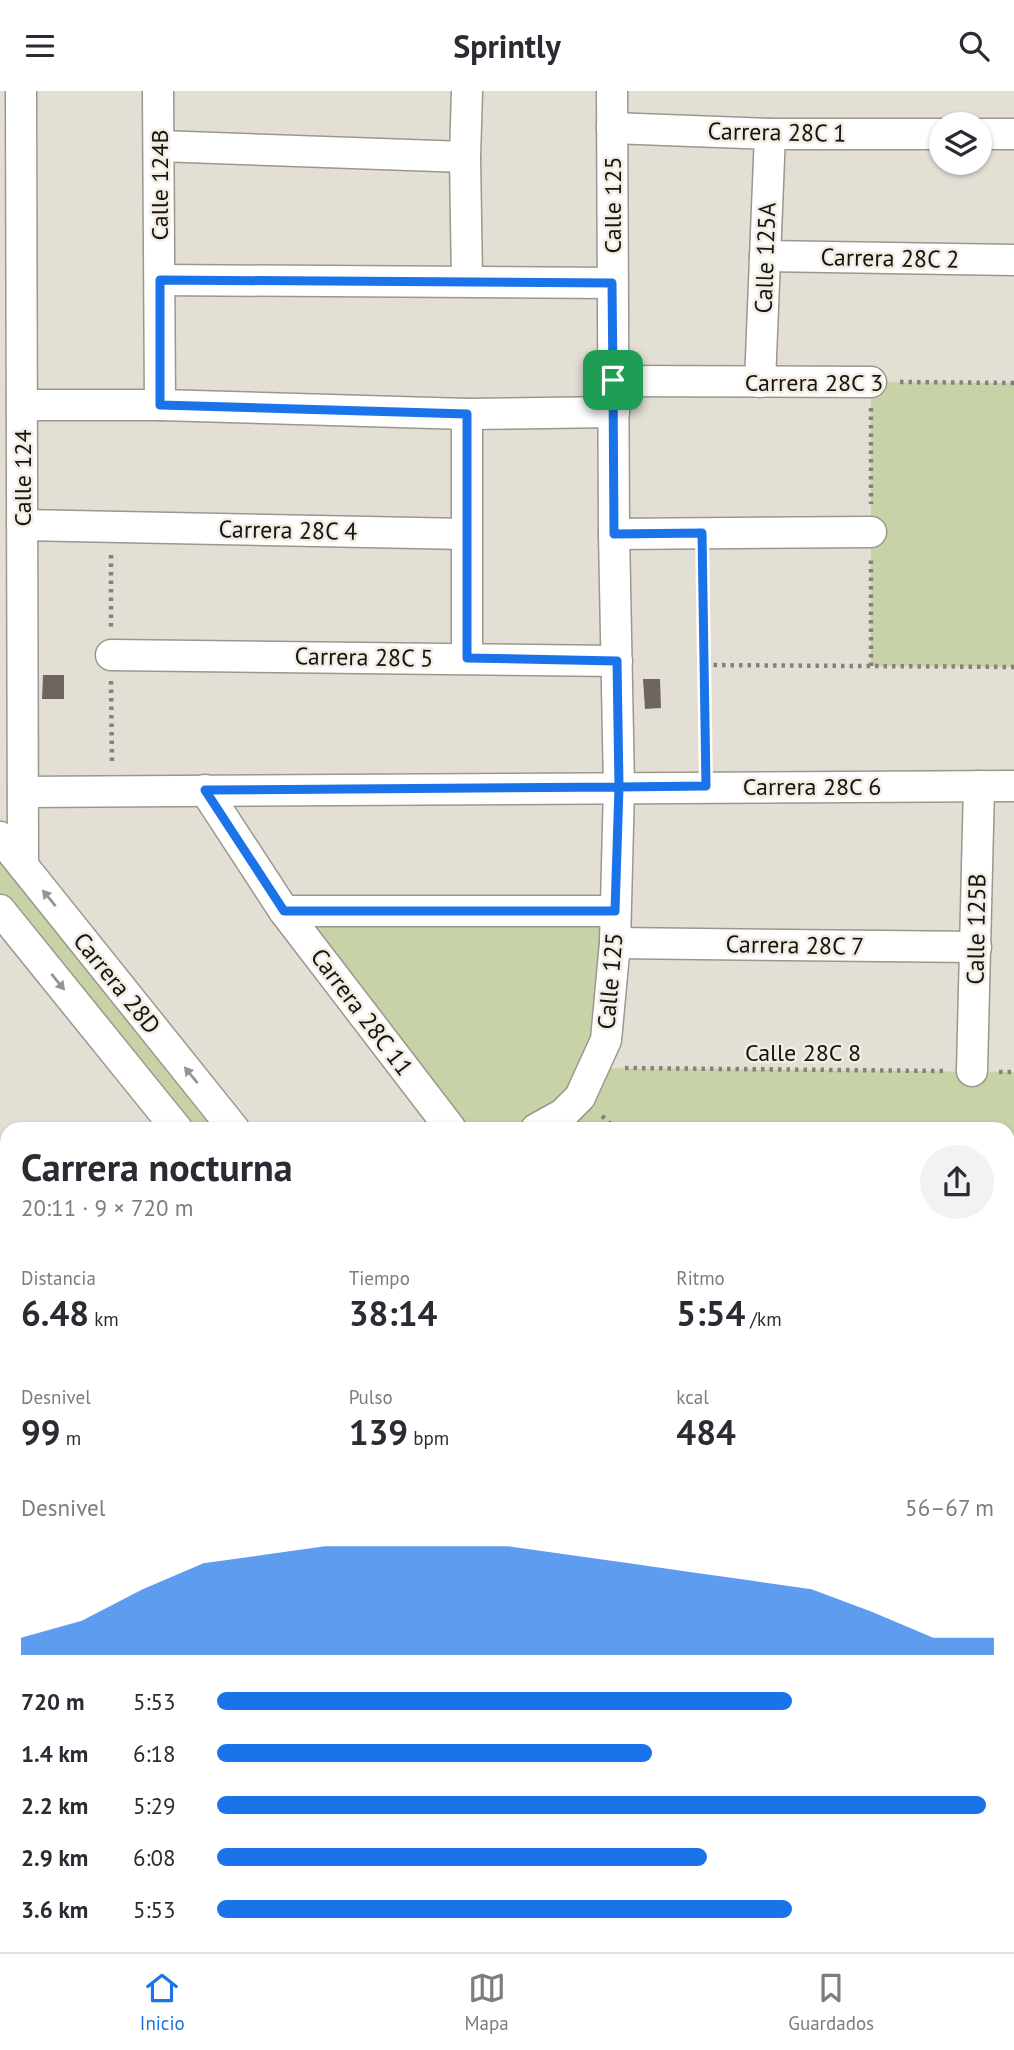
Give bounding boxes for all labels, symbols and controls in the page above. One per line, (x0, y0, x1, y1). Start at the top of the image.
text: Sprintly (453, 25, 561, 67)
icon: menu (21, 27, 59, 65)
icon: search (955, 27, 993, 65)
map controls (929, 112, 992, 175)
button: layers (929, 112, 992, 175)
street label: Carrera 28C 1 (707, 115, 847, 149)
street label: Calle 124B (144, 129, 175, 241)
street label: Calle 125 (597, 156, 628, 254)
street label: Calle 125A (748, 202, 782, 314)
street label: Carrera 28C 2 (820, 241, 960, 275)
pin (583, 350, 643, 410)
icon: arrive (594, 361, 632, 399)
street label: Carrera 28C 3 (745, 367, 883, 398)
street label: Calle 124 (7, 429, 38, 527)
street label: Carrera 28C 4 (218, 513, 358, 547)
street label: Carrera 28C 5 (294, 640, 434, 674)
street label: Carrera 28C 6 (743, 771, 881, 802)
street label: Calle 125B (960, 873, 992, 985)
one-way arrow (42, 889, 57, 906)
street label: Carrera 28D (67, 926, 167, 1040)
street label: Carrera 28C 7 (725, 928, 865, 962)
street label: Calle 125 (590, 931, 630, 1031)
street label: Carrera 28C 11 (304, 942, 420, 1082)
one-way arrow (51, 973, 66, 991)
street label: Calle 28C 8 (745, 1037, 861, 1068)
one-way arrow (184, 1067, 199, 1084)
text: Carrera nocturna (21, 1142, 293, 1191)
button: share (920, 1145, 994, 1219)
text: 20:11 · 9 × 720 m (21, 1193, 193, 1222)
text: Distancia (21, 1266, 96, 1290)
text: Tiempo (349, 1266, 410, 1290)
text: Ritmo (676, 1266, 725, 1290)
text: 6.48 (21, 1290, 89, 1336)
text: 38:14 (349, 1290, 437, 1336)
text: 5:54 (676, 1290, 745, 1336)
text: km (89, 1307, 119, 1331)
text: /km (745, 1307, 782, 1331)
text: Desnivel (21, 1385, 91, 1409)
text: Pulso (349, 1385, 393, 1409)
text: kcal (676, 1385, 709, 1409)
text: 99 (21, 1409, 61, 1455)
text: 139 (349, 1409, 408, 1455)
text: 484 (676, 1409, 736, 1455)
text: m (61, 1426, 81, 1450)
text: bpm (408, 1426, 449, 1450)
text: Desnivel (21, 1493, 105, 1522)
text: 56–67 m (905, 1493, 994, 1522)
text: 720 m (21, 1687, 84, 1716)
text: 5:53 (133, 1687, 176, 1716)
text: 1.4 km (21, 1739, 88, 1768)
text: 6:18 (133, 1739, 176, 1768)
text: 2.2 km (21, 1791, 88, 1820)
text: 5:29 (133, 1791, 176, 1820)
text: 2.9 km (21, 1843, 88, 1872)
text: 6:08 (133, 1843, 176, 1872)
text: 3.6 km (21, 1895, 88, 1924)
text: 5:53 (133, 1895, 176, 1924)
tab: Inicio (140, 1969, 185, 2035)
tab: Mapa (464, 1969, 509, 2035)
tab: Guardados (788, 1969, 874, 2035)

